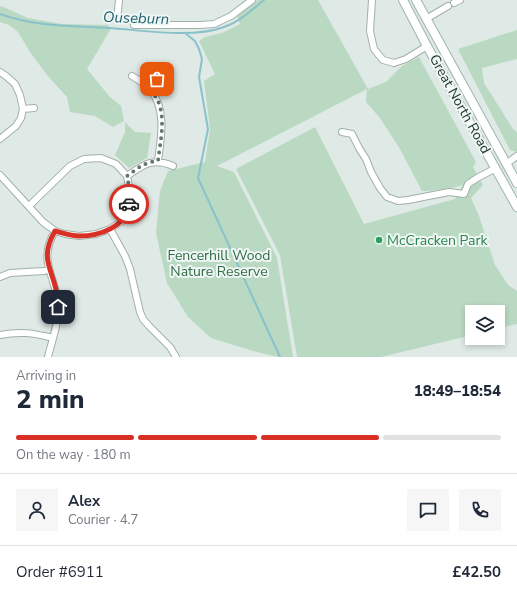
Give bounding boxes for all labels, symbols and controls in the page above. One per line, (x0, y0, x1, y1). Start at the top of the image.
water label: Ouseburn (103, 7, 169, 29)
street label: Great North Road (425, 51, 495, 157)
pin (140, 62, 174, 96)
icon: bag (146, 68, 168, 90)
courier (109, 184, 149, 224)
icon: car (118, 193, 140, 215)
place label: McCracken Park (387, 231, 488, 250)
marker: McCracken Park (374, 235, 384, 245)
park label: Fencerhill Wood Nature Reserve (167, 246, 271, 281)
pin (41, 290, 75, 324)
icon: home (47, 296, 69, 318)
map controls (465, 305, 505, 345)
button: layers (465, 305, 505, 345)
text: Arriving in (16, 367, 76, 385)
text: 18:49–18:54 (414, 381, 501, 401)
text: 2 min (16, 382, 84, 417)
text: On the way · 180 m (16, 446, 131, 464)
button: person (16, 489, 58, 531)
button: chat (407, 489, 449, 531)
button: phone (459, 489, 501, 531)
text: Alex (68, 491, 100, 511)
text: Courier · 4.7 (68, 511, 138, 529)
text: Order #6911 (16, 562, 104, 582)
text: £42.50 (452, 562, 501, 582)

